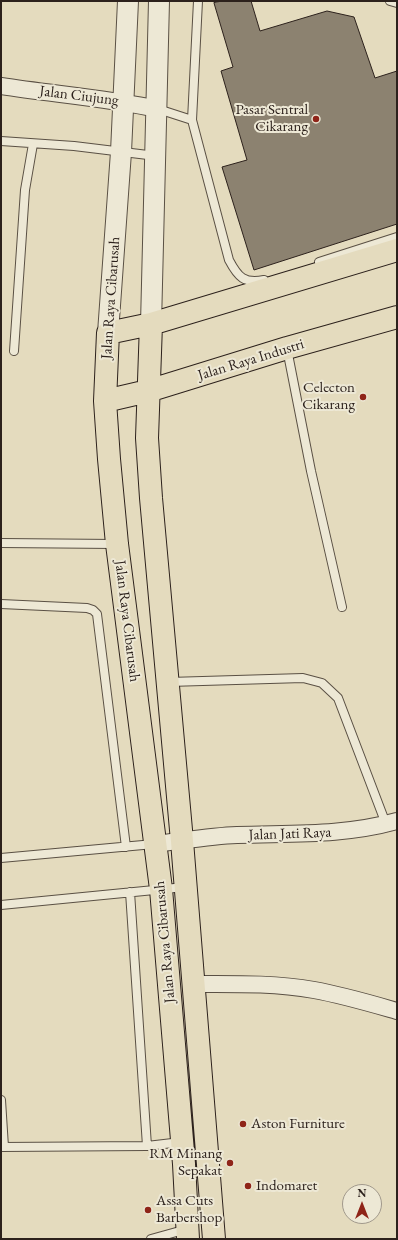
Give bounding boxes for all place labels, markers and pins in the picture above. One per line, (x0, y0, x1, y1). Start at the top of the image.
place label: Pasar Sentral Cikarang (236, 101, 308, 136)
marker: Pasar Sentral Cikarang (311, 114, 321, 124)
place label: Celecton Cikarang (302, 379, 355, 414)
marker: Celecton Cikarang (358, 392, 368, 402)
place label: Aston Furniture (251, 1115, 345, 1133)
marker: Aston Furniture (238, 1119, 248, 1129)
place label: RM Minang Sepakat (149, 1145, 222, 1180)
marker: RM Minang Sepakat (225, 1158, 235, 1168)
place label: Indomaret (256, 1177, 317, 1195)
marker: Indomaret (243, 1181, 253, 1191)
place label: Assa Cuts Barbershop (156, 1192, 222, 1227)
marker: Assa Cuts Barbershop (143, 1205, 153, 1215)

